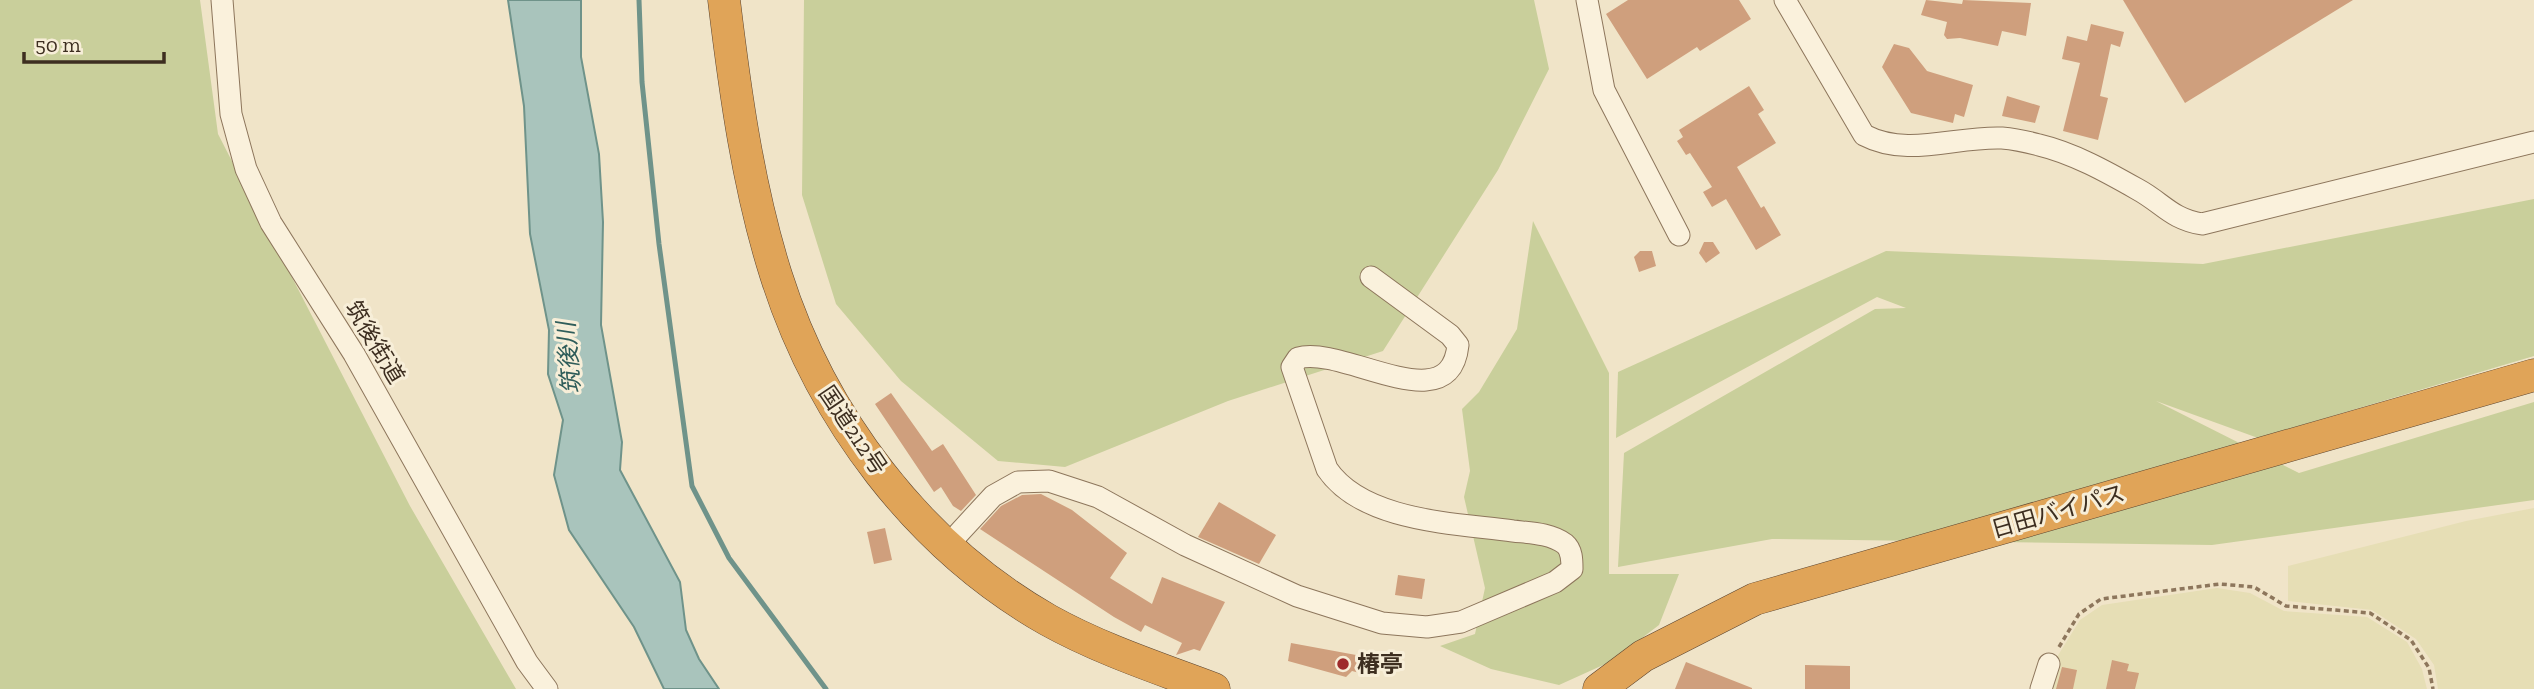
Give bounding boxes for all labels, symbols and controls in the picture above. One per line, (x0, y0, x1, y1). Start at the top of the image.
scale bar (24, 21, 164, 65)
text: 50 m (35, 32, 81, 57)
street label: 筑後街道 (339, 295, 411, 389)
water label: 筑後川 (551, 318, 586, 395)
street label: 国道212号 (813, 380, 893, 480)
street label: 日田バイパス (1988, 479, 2128, 543)
place label: 椿亭 (1357, 650, 1403, 678)
marker: 椿亭 (1335, 656, 1351, 672)

